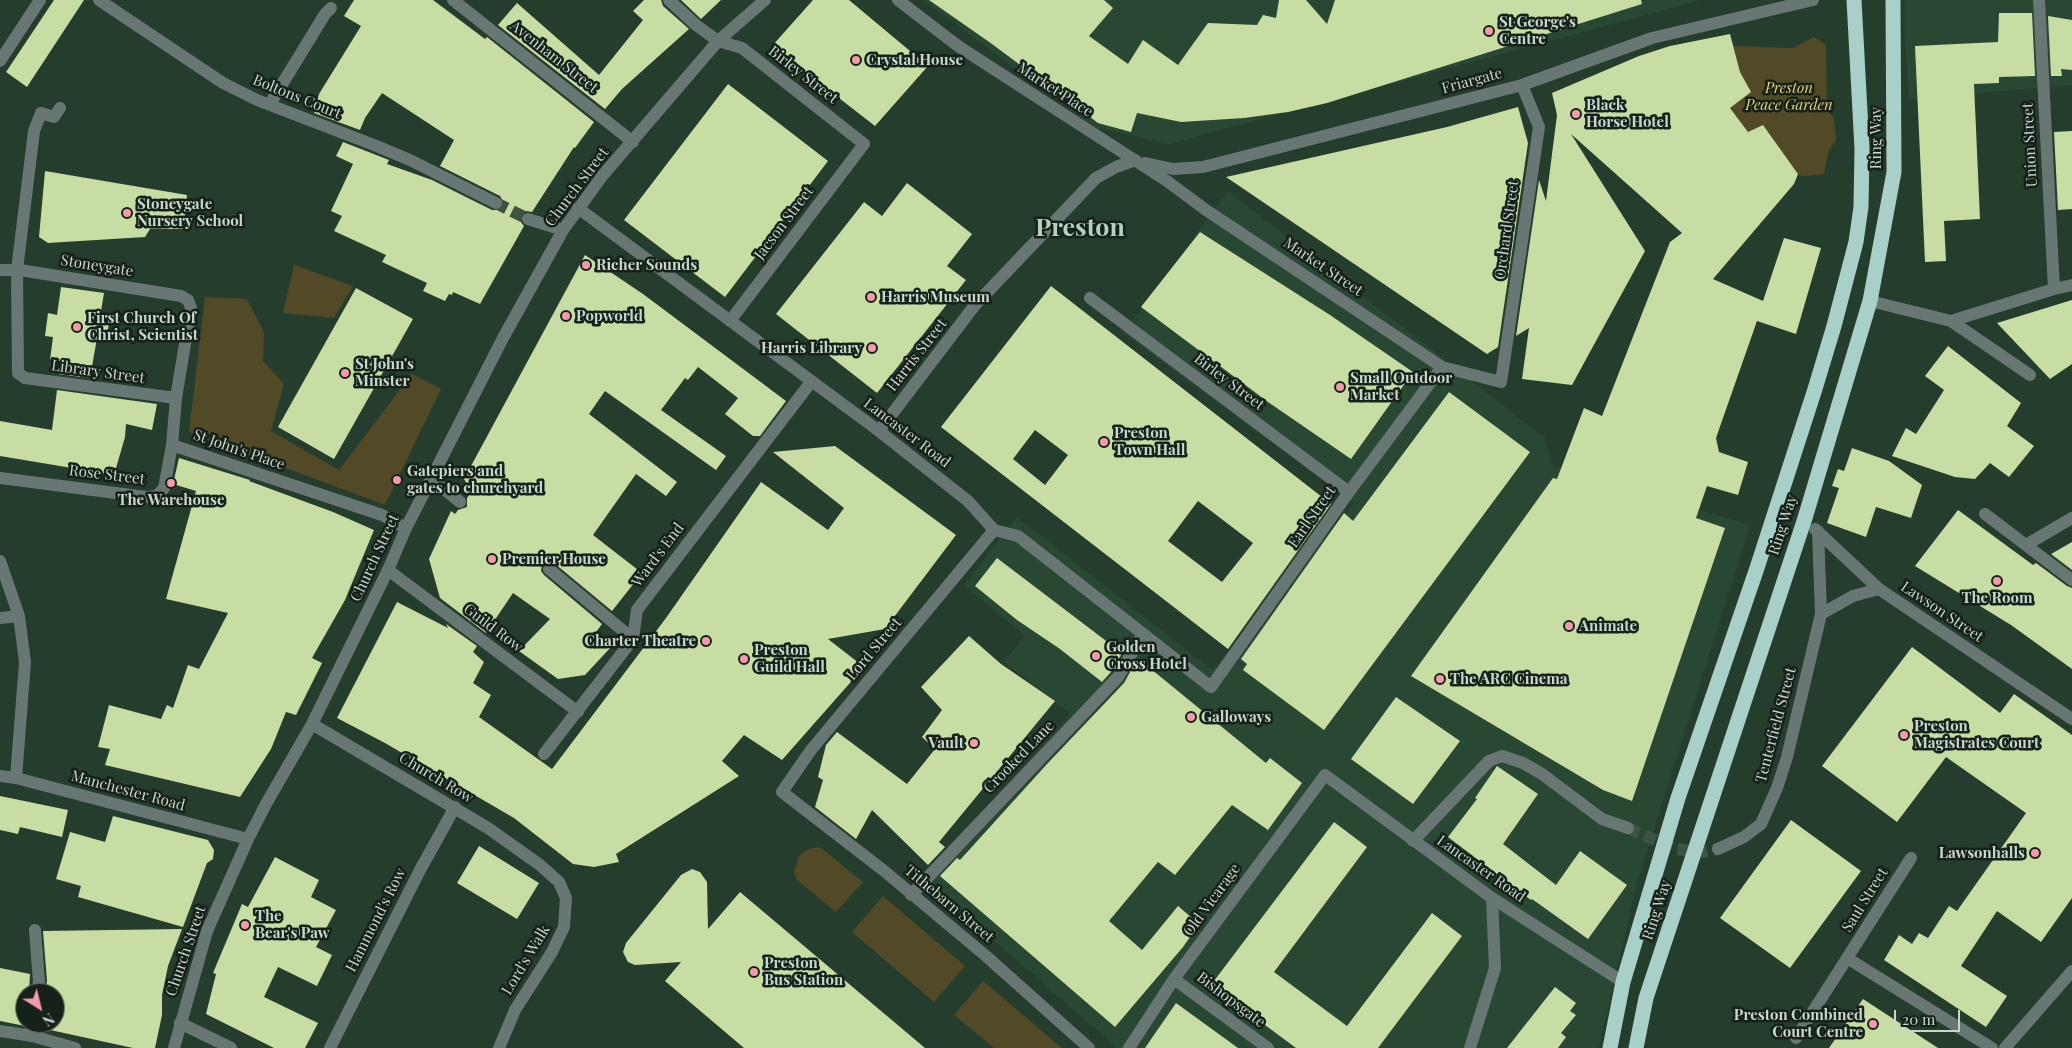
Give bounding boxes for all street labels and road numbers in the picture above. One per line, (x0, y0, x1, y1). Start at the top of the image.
street label: Avenham Street (506, 17, 602, 97)
street label: Birley Street (765, 42, 841, 108)
street label: Market Place (1014, 59, 1096, 121)
street label: Friargate (1440, 64, 1504, 98)
street label: Boltons Court (250, 71, 344, 123)
street label: Union Street (2019, 102, 2041, 188)
street label: Ring Way (1867, 107, 1885, 169)
street label: Church Street (541, 144, 613, 230)
street label: Orchard Street (1491, 179, 1523, 281)
street label: Jacson Street (751, 183, 817, 263)
street label: Market Street (1280, 234, 1366, 300)
street label: Stoneygate (59, 251, 135, 281)
street label: Harris Street (883, 315, 951, 395)
street label: Birley Street (1190, 350, 1268, 414)
street label: Library Street (50, 357, 146, 387)
street label: Lancaster Road (860, 394, 954, 472)
street label: St John's Place (191, 426, 287, 474)
street label: Rose Street (68, 461, 146, 489)
street label: Earl Street (1284, 483, 1340, 551)
street label: Ring Way (1765, 493, 1801, 557)
street label: Church Street (347, 511, 403, 605)
street label: Ward's End (628, 519, 688, 591)
street label: Lawson Street (1897, 578, 1987, 646)
street label: Guild Row (460, 600, 526, 656)
street label: Lord Street (843, 614, 905, 684)
street label: Tenterfield Street (1752, 665, 1800, 785)
street label: Crooked Lane (980, 717, 1058, 797)
street label: Church Row (396, 749, 476, 807)
street label: Manchester Road (69, 767, 187, 815)
street label: Lancaster Road (1433, 832, 1529, 906)
street label: Old Vicarage (1180, 860, 1244, 940)
street label: Tithebarn Street (901, 861, 997, 947)
street label: Saul Street (1838, 864, 1892, 936)
street label: Hammond's Row (342, 865, 410, 975)
street label: Ring Way (1639, 878, 1675, 942)
street label: Church Street (162, 903, 210, 999)
street label: Lord's Walk (498, 922, 554, 998)
street label: Bishopsgate (1193, 968, 1269, 1032)

